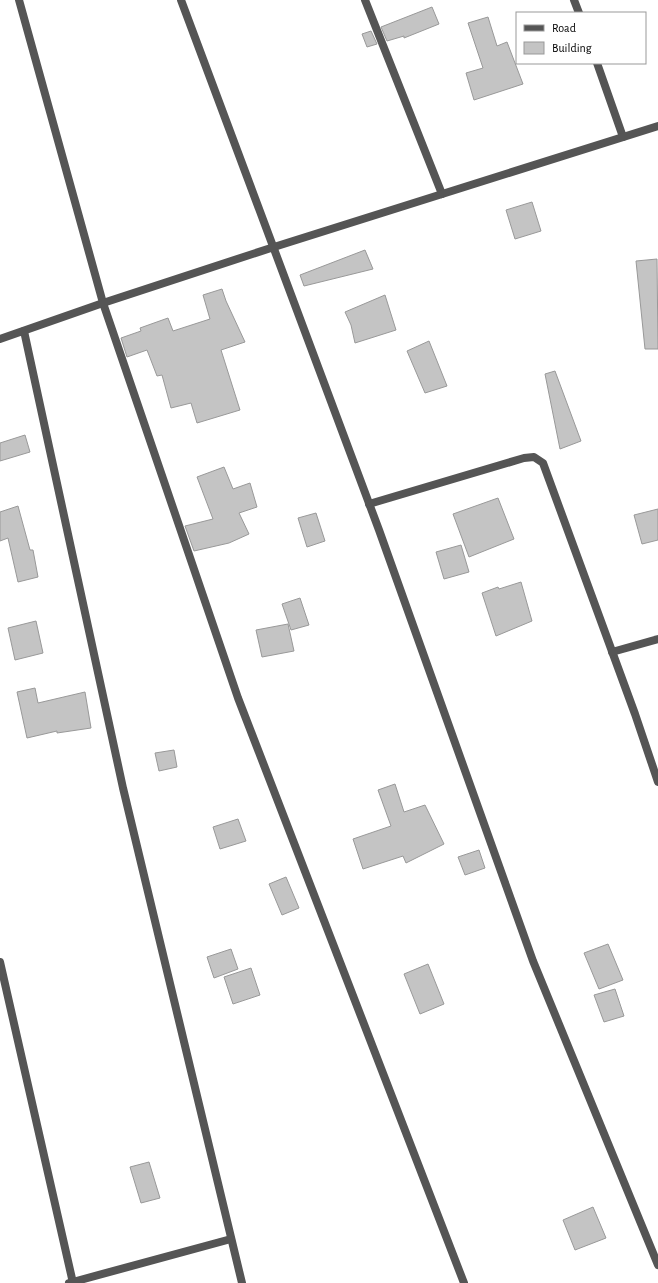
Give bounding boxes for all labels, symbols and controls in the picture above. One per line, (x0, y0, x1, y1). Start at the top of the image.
legend (516, 12, 646, 64)
text: Road (552, 22, 576, 34)
text: Building (552, 42, 592, 54)

